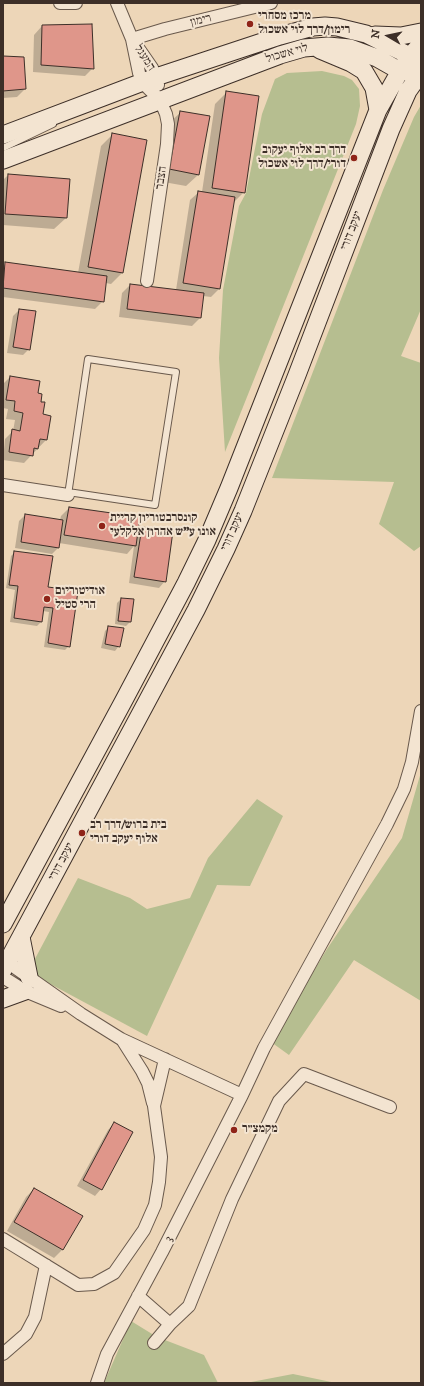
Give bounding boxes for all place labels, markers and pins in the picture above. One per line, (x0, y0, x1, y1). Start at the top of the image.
place label: מרכז מסחרי רימון/דרך לוי אשכול (258, 10, 350, 38)
marker: מרכז מסחרי רימון/דרך לוי אשכול (245, 19, 255, 29)
place label: דרך רב אלוף יעקוב דורי/דרך לוי אשכול (258, 144, 346, 172)
marker: דרך רב אלוף יעקוב דורי/דרך לוי אשכול (349, 153, 359, 163)
place label: קונסרבטוריון קריית אונו ע"ש אהרון אלקלעי (110, 512, 216, 540)
marker: קונסרבטוריון קריית אונו ע"ש אהרון אלקלעי (97, 521, 107, 531)
place label: אודיטוריום הרי סטיל (55, 585, 105, 613)
marker: אודיטוריום הרי סטיל (42, 594, 52, 604)
place label: בית ברוש/דרך רב אלוף יעקב דורי (90, 819, 167, 847)
marker: בית ברוש/דרך רב אלוף יעקב דורי (77, 828, 87, 838)
place label: מקמצ״ר (242, 1123, 278, 1137)
marker: מקמצ״ר (229, 1125, 239, 1135)

